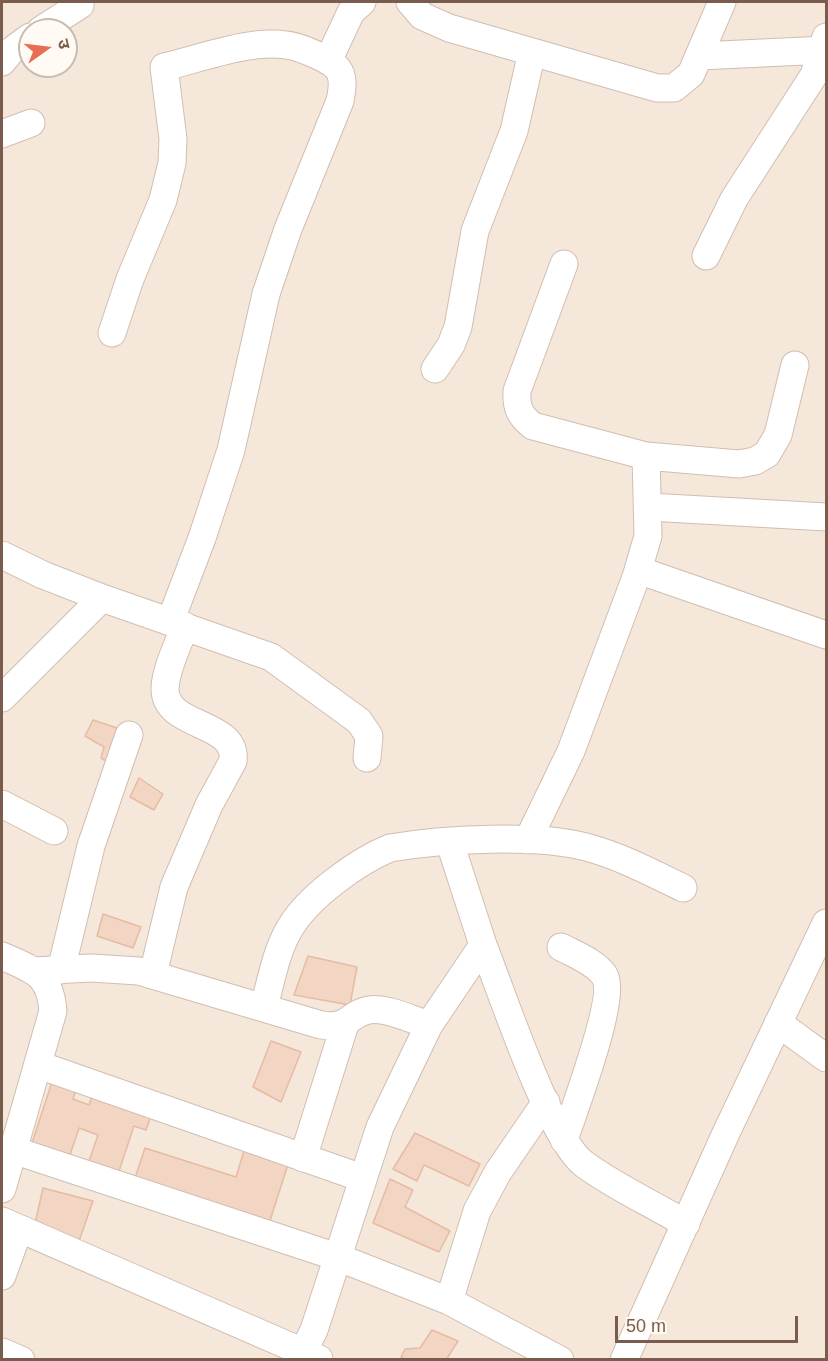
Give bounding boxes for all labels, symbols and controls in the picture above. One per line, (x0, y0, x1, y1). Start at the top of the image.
north arrow (18, 18, 78, 78)
text: उ (55, 37, 73, 51)
scale bar (618, 1304, 801, 1342)
text: 50 m (626, 1316, 666, 1336)

